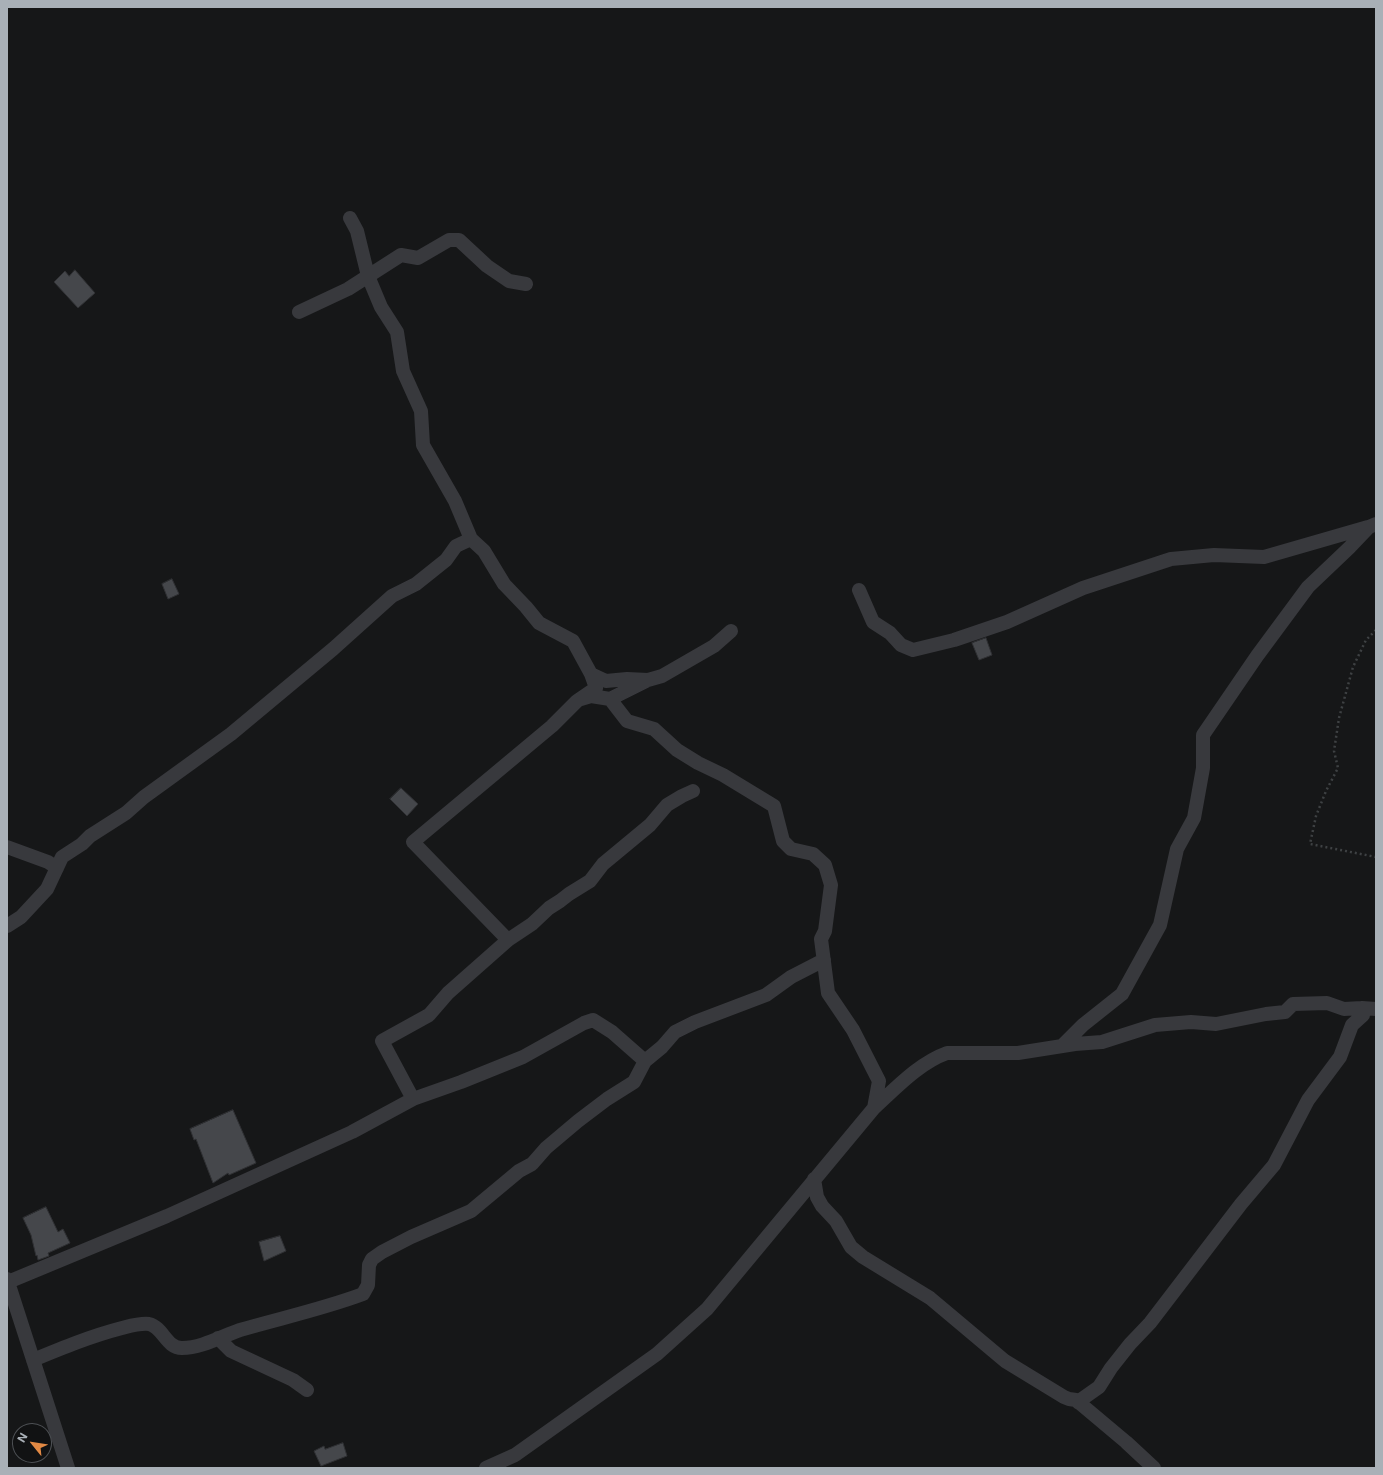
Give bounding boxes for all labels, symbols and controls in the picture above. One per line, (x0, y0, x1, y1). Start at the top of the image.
north arrow (12, 1423, 52, 1463)
text: N (14, 1430, 31, 1445)

